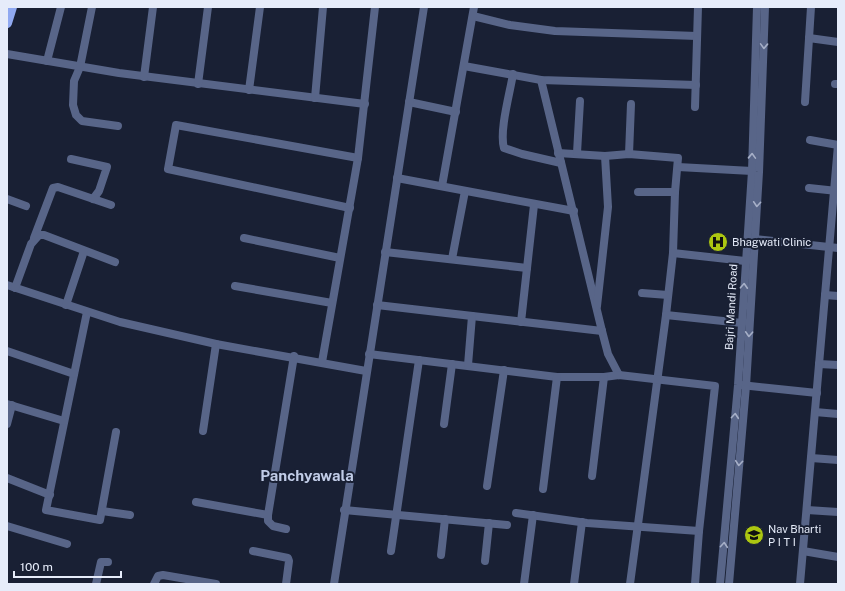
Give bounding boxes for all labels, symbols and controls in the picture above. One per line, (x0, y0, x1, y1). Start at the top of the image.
one-way arrow (759, 43, 768, 49)
one-way arrow (748, 153, 756, 159)
one-way arrow (753, 201, 762, 207)
hospital icon: Bhagwati Clinic (707, 231, 729, 253)
place label: Bhagwati Clinic (732, 236, 811, 248)
street label: Bajri Mandi Road (723, 264, 739, 350)
one-way arrow (739, 283, 748, 289)
one-way arrow (745, 331, 753, 337)
one-way arrow (731, 413, 740, 419)
one-way arrow (735, 460, 744, 466)
district label: Panchyawala (260, 467, 354, 484)
place label: Nav Bharti P I T I (768, 523, 821, 548)
school or university icon: Nav Bharti P I T I (743, 524, 765, 546)
one-way arrow (719, 542, 728, 548)
scale bar (14, 553, 121, 579)
text: 100 m (20, 560, 53, 574)

